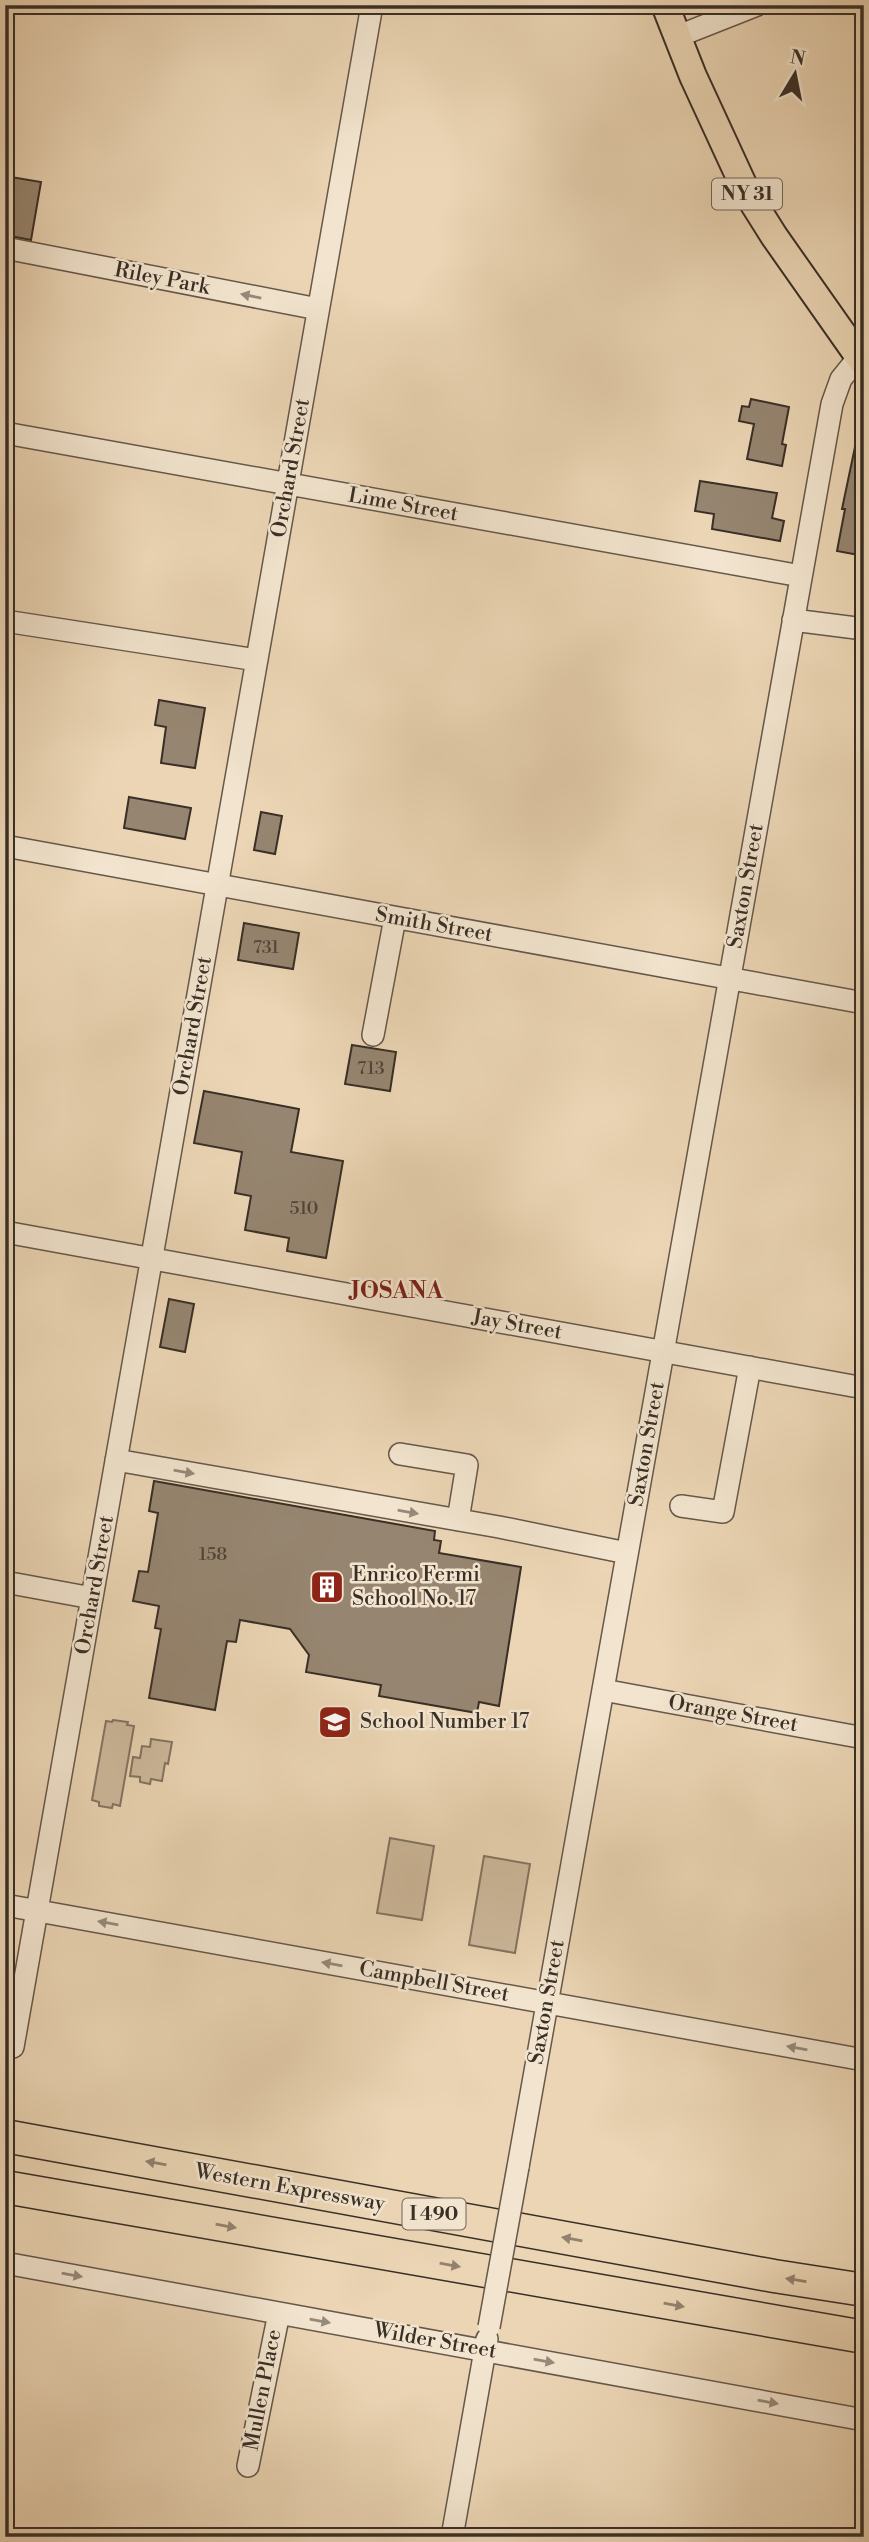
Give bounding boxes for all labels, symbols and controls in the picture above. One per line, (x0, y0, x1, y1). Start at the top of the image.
north arrow (760, 38, 830, 108)
text: N (788, 45, 807, 71)
road number: NY 31 (712, 178, 782, 210)
street label: Riley Park (112, 257, 213, 301)
one-way arrow (240, 290, 262, 301)
street label: Orchard Street (266, 396, 316, 540)
street label: Lime Street (346, 483, 461, 528)
street label: Saxton Street (722, 821, 770, 950)
street label: Smith Street (373, 902, 495, 948)
house number: 731 (253, 936, 279, 959)
street label: Orchard Street (168, 954, 218, 1098)
house number: 713 (357, 1057, 385, 1080)
house number: 510 (289, 1197, 319, 1220)
district label: JOSANA (348, 1277, 443, 1305)
street label: Jay Street (469, 1304, 565, 1346)
street label: Saxton Street (623, 1379, 671, 1508)
one-way arrow (173, 1467, 195, 1478)
one-way arrow (397, 1506, 419, 1517)
street label: Orchard Street (70, 1513, 120, 1657)
house number: 158 (199, 1543, 227, 1566)
place label: Enrico Fermi School No. 17 (352, 1562, 480, 1612)
building icon: Enrico Fermi School No. 17 (308, 1568, 346, 1606)
street label: Orange Street (666, 1690, 800, 1738)
school or university icon: School Number 17 (316, 1703, 354, 1741)
place label: School Number 17 (360, 1709, 530, 1735)
one-way arrow (97, 1917, 119, 1928)
street label: Saxton Street (523, 1937, 571, 2066)
street label: Campbell Street (357, 1956, 512, 2008)
one-way arrow (321, 1958, 343, 1969)
one-way arrow (786, 2042, 808, 2053)
one-way arrow (145, 2157, 167, 2168)
street label: Western Expressway (192, 2158, 388, 2218)
road number: I 490 (402, 2198, 466, 2230)
one-way arrow (215, 2221, 237, 2232)
one-way arrow (561, 2233, 583, 2244)
one-way arrow (439, 2260, 461, 2271)
one-way arrow (61, 2270, 83, 2281)
one-way arrow (785, 2274, 807, 2285)
one-way arrow (663, 2300, 685, 2311)
one-way arrow (309, 2315, 331, 2326)
street label: Wilder Street (370, 2317, 499, 2365)
street label: Mullen Place (239, 2327, 287, 2453)
one-way arrow (533, 2356, 555, 2367)
one-way arrow (757, 2397, 779, 2408)

